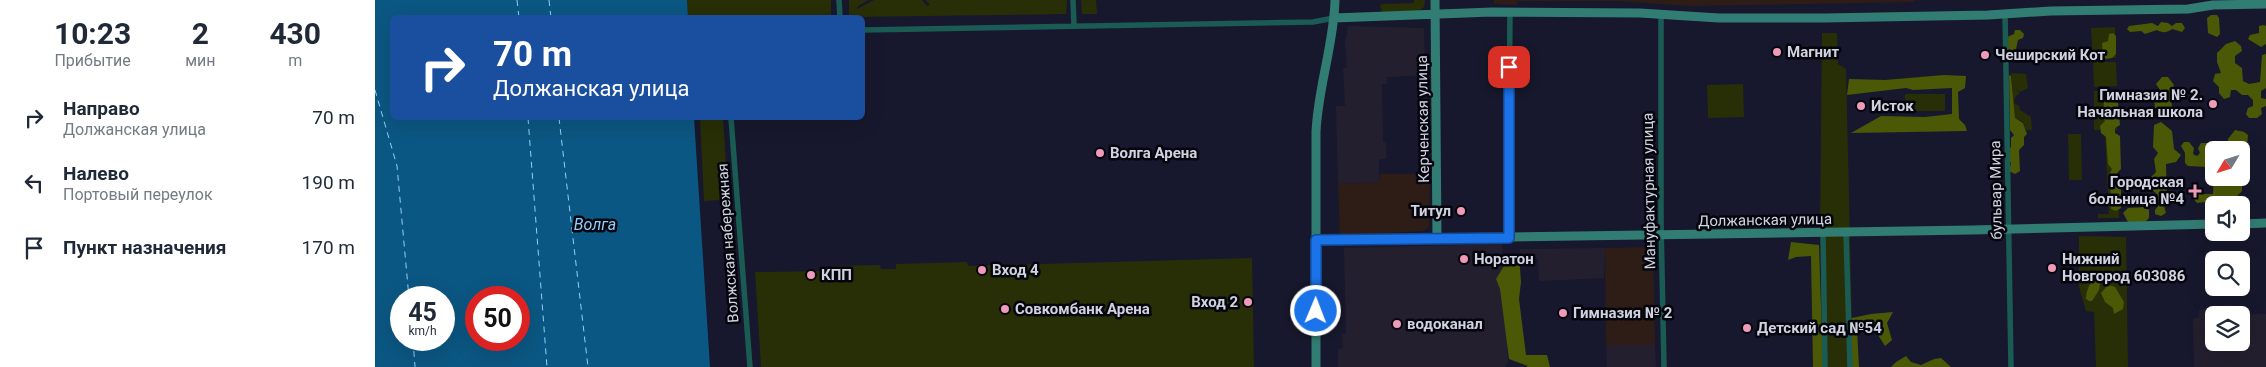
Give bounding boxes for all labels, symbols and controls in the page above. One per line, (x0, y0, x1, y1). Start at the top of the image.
text: 10:23 (54, 16, 131, 51)
text: 2 (192, 16, 209, 51)
text: 430 (269, 16, 321, 51)
text: 70 m (493, 34, 572, 75)
icon: right (410, 35, 475, 100)
place label: Магнит (1787, 43, 1839, 61)
pin (1488, 46, 1530, 88)
marker: Магнит (1771, 46, 1783, 58)
place label: Чеширский Кот (1995, 46, 2106, 64)
marker: Чеширский Кот (1979, 49, 1991, 61)
text: Прибытие (54, 51, 131, 70)
text: мин (185, 51, 215, 70)
text: m (288, 51, 302, 70)
icon: arrive (1495, 53, 1523, 81)
street label: Керченская улица (1413, 55, 1433, 183)
text: Должанская улица (493, 76, 689, 101)
place label: Гимназия № 2. Начальная школа (2077, 86, 2203, 121)
text: Направо (63, 97, 140, 120)
place label: Исток (1871, 97, 1914, 115)
marker: Гимназия № 2. Начальная школа (2207, 98, 2219, 110)
marker: Исток (1855, 100, 1867, 112)
icon: right (20, 104, 48, 132)
text: 70 m (312, 106, 355, 129)
street label: Мануфактурная улица (1639, 112, 1659, 270)
text: Должанская улица (63, 120, 206, 139)
street label: бульвар Мира (1986, 140, 2006, 240)
north arrow (2205, 141, 2250, 186)
map controls (2205, 141, 2250, 351)
place label: Волга Арена (1110, 144, 1197, 162)
marker: Волга Арена (1094, 147, 1106, 159)
text: Налево (63, 162, 129, 185)
street label: Волжская набережная (713, 163, 743, 323)
icon: left (20, 169, 48, 197)
text: 190 m (302, 171, 355, 194)
place label: Городская больница №4 (2089, 173, 2184, 208)
marker: Городская больница №4 (2188, 184, 2202, 198)
text: Портовый переулок (63, 185, 213, 204)
button: sound (2205, 196, 2250, 241)
place label: Титул (1410, 202, 1451, 220)
marker: Титул (1455, 205, 1467, 217)
street label: Должанская улица (1698, 210, 1832, 230)
water label: Волга (574, 215, 616, 234)
icon: arrive (20, 234, 48, 262)
text: Пункт назначения (63, 236, 226, 259)
text: 170 m (302, 236, 355, 259)
place label: Норатон (1474, 250, 1534, 268)
place label: Нижний Новгород 603086 (2062, 250, 2186, 285)
button: search (2205, 251, 2250, 296)
marker: Норатон (1458, 253, 1470, 265)
place label: Вход 4 (992, 261, 1039, 279)
marker: Нижний Новгород 603086 (2046, 262, 2058, 274)
marker: Вход 4 (976, 264, 988, 276)
place label: КПП (821, 266, 852, 284)
marker: КПП (805, 269, 817, 281)
position arrow (1289, 284, 1341, 336)
speed limit sign: 50 (465, 286, 530, 351)
place label: Вход 2 (1191, 293, 1238, 311)
marker: Вход 2 (1242, 296, 1254, 308)
text: 45 (408, 298, 437, 327)
place label: Совкомбанк Арена (1015, 300, 1150, 318)
marker: Совкомбанк Арена (999, 303, 1011, 315)
place label: Гимназия № 2 (1573, 304, 1673, 322)
button: layers (2205, 306, 2250, 351)
marker: Гимназия № 2 (1557, 307, 1569, 319)
place label: водоканал (1407, 315, 1483, 333)
marker: водоканал (1391, 318, 1403, 330)
place label: Детский сад №54 (1757, 319, 1882, 337)
marker: Детский сад №54 (1741, 322, 1753, 334)
text: km/h (408, 324, 437, 338)

